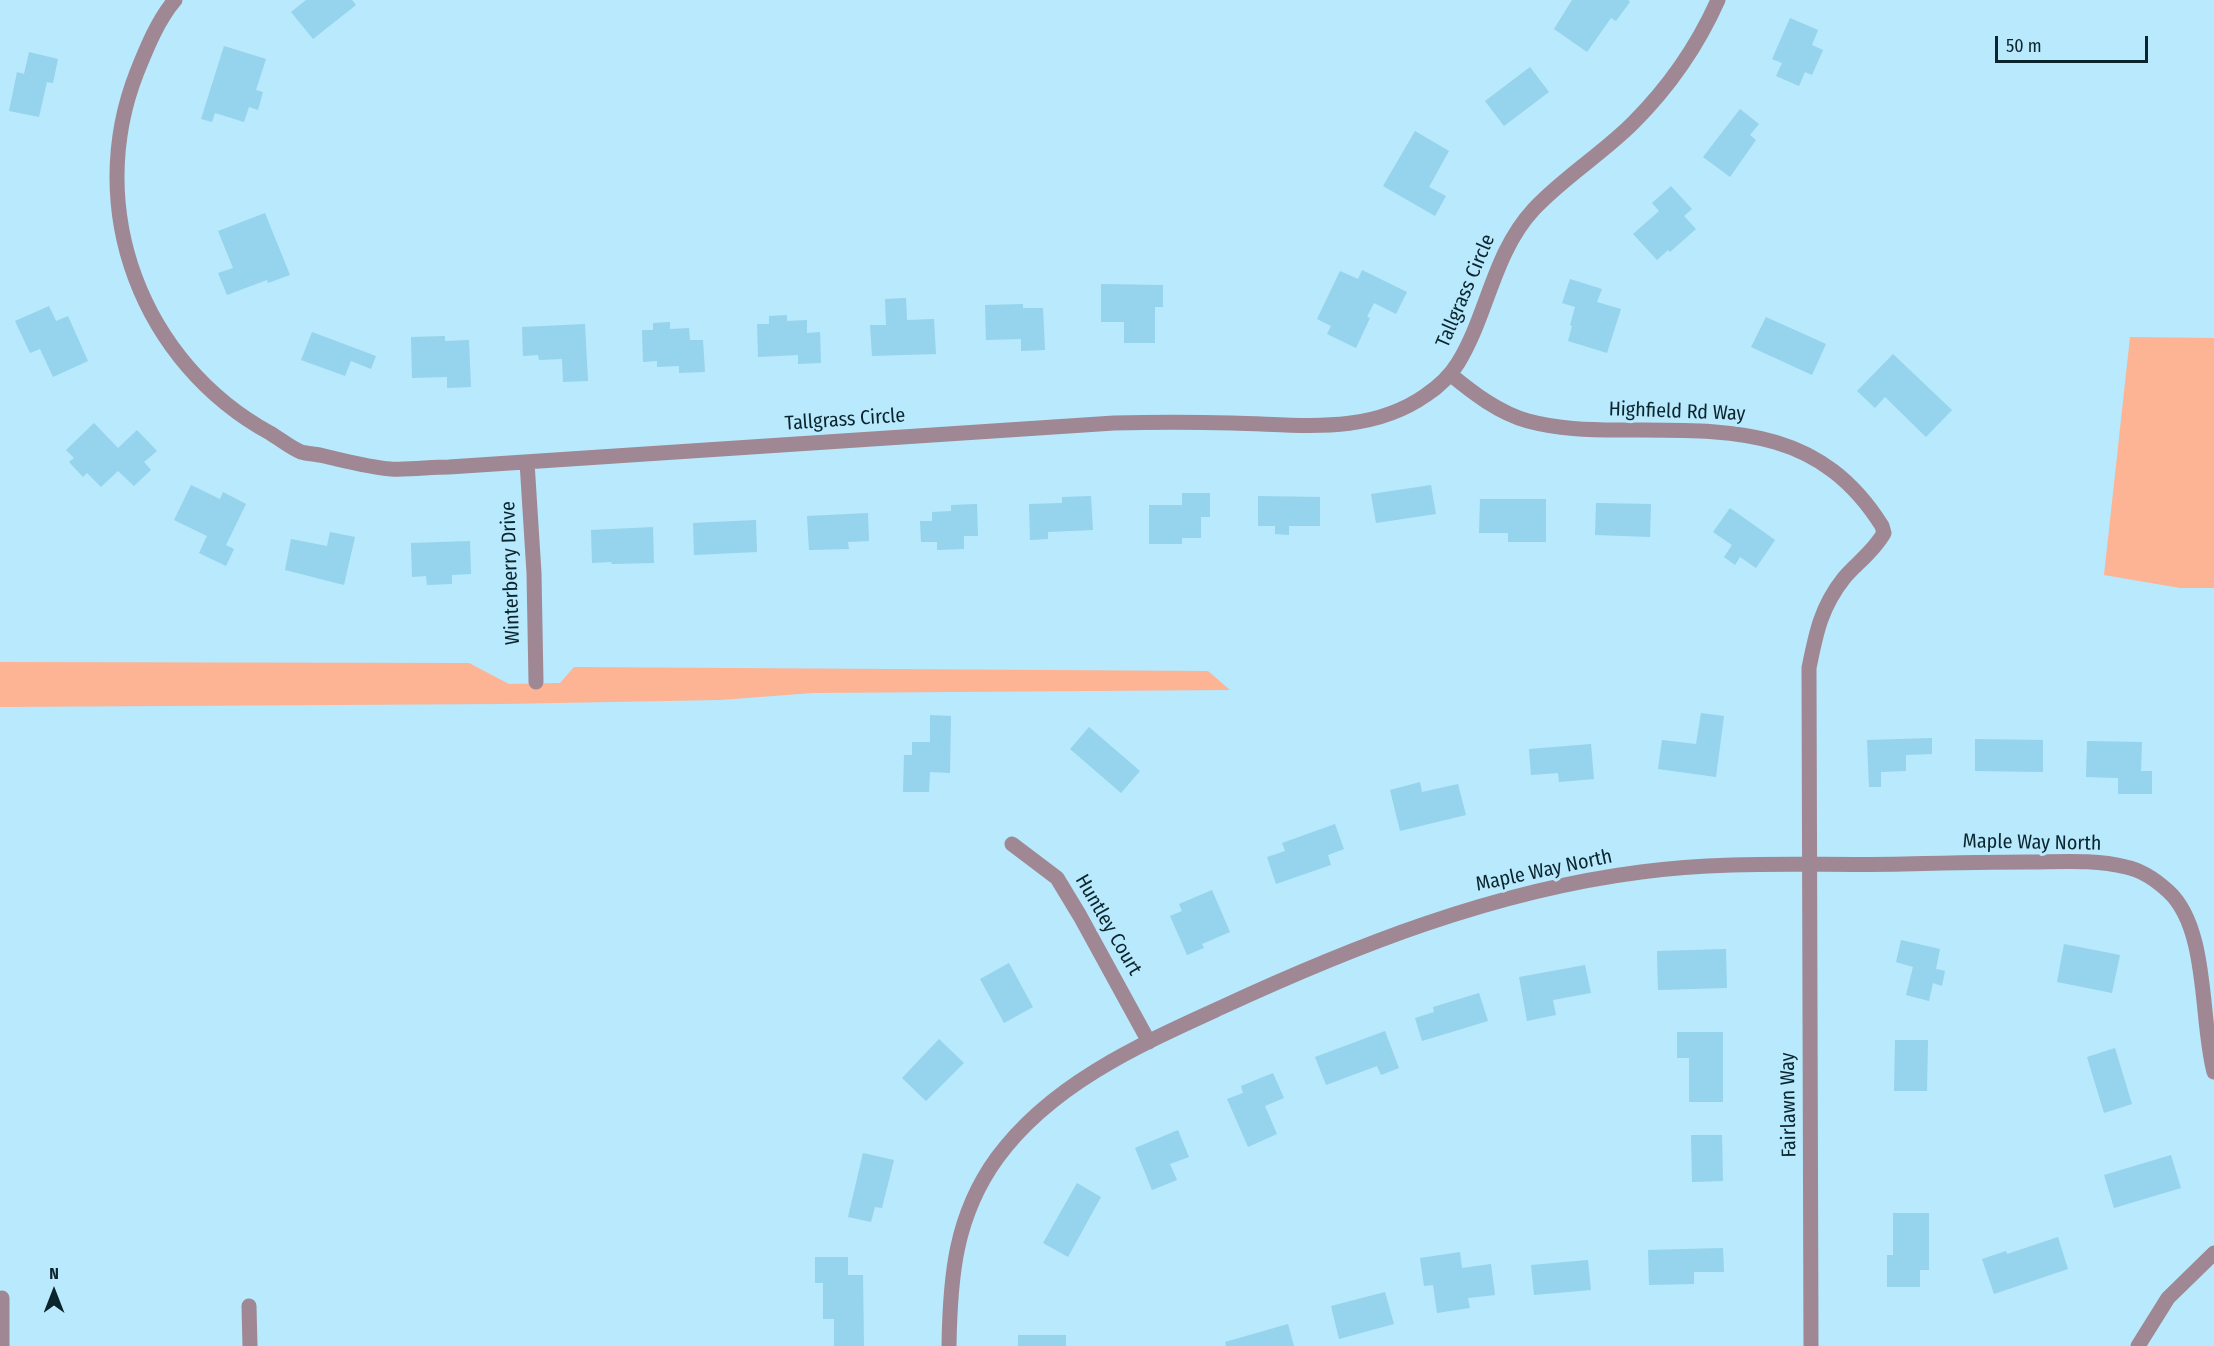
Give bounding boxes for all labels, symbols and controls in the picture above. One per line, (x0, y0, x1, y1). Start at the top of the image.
scale bar (1998, 24, 2151, 62)
text: 50 m (2006, 35, 2042, 57)
street label: Tallgrass Circle (1431, 231, 1501, 351)
street label: Highfield Rd Way (1608, 398, 1746, 426)
street label: Tallgrass Circle (784, 404, 906, 436)
street label: Winterberry Drive (496, 501, 526, 645)
street label: Maple Way North (1962, 830, 2102, 856)
street label: Maple Way North (1474, 845, 1614, 897)
street label: Huntley Court (1070, 870, 1146, 980)
street label: Fairlawn Way (1776, 1052, 1802, 1158)
north arrow (24, 1262, 84, 1322)
text: N (49, 1264, 59, 1283)

